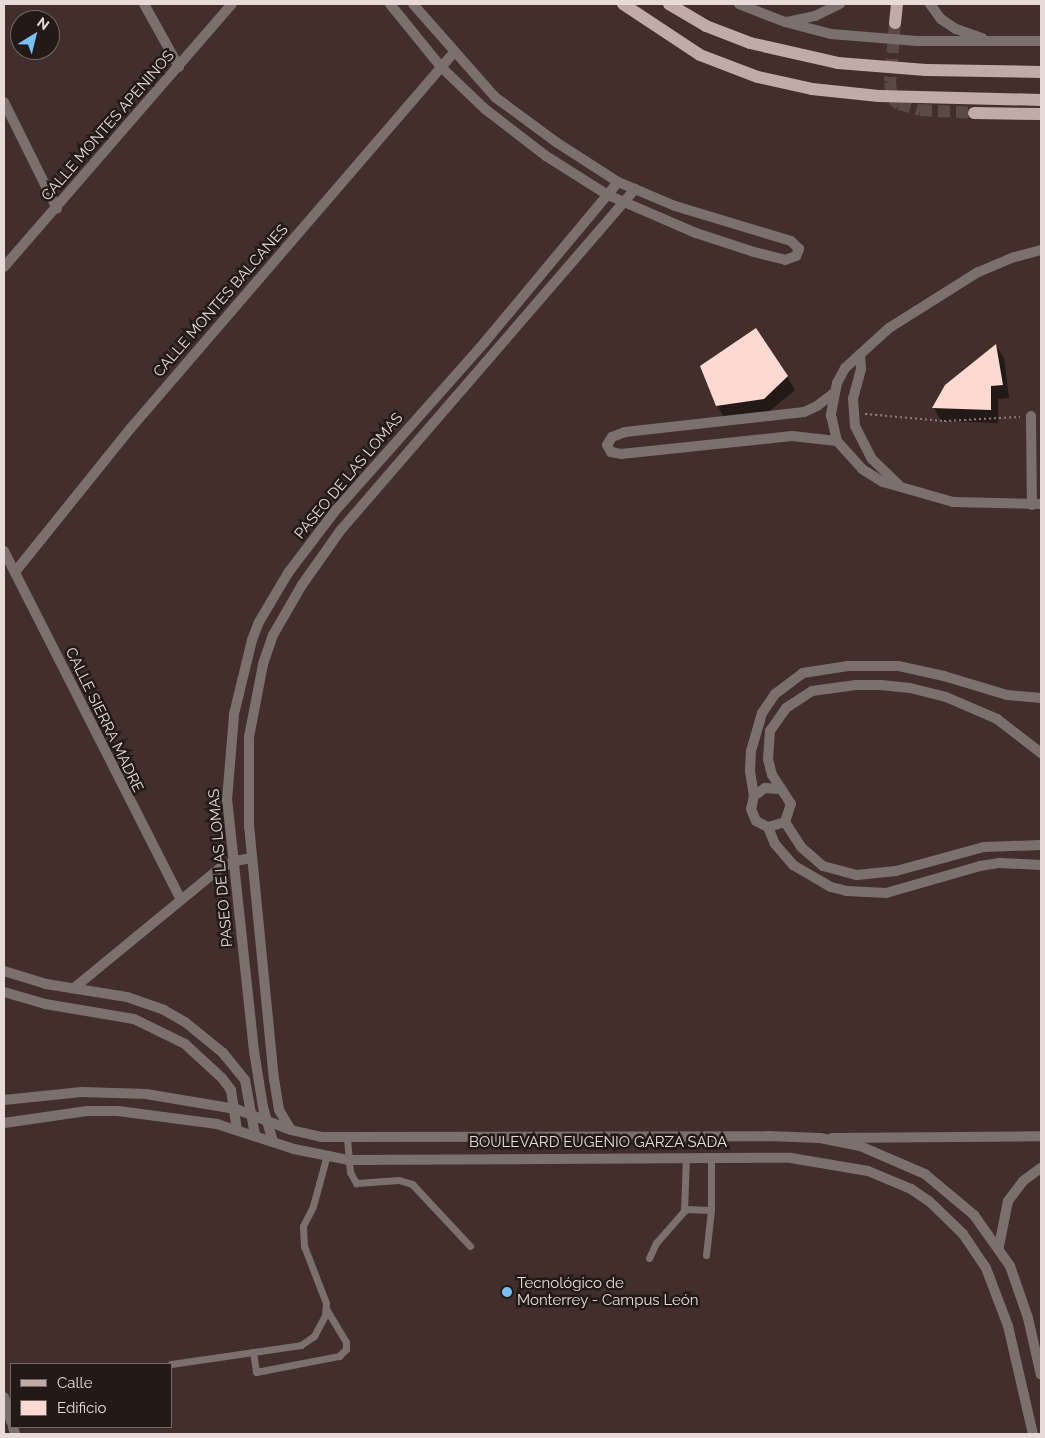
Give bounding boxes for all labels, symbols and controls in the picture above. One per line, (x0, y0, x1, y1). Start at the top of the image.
north arrow (10, 10, 60, 60)
text: N (34, 14, 52, 33)
street label: CALLE MONTES APENINOS (38, 47, 178, 205)
street label: CALLE MONTES BALCANES (150, 221, 292, 381)
street label: PASEO DE LAS LOMAS (291, 409, 407, 543)
street label: CALLE SIERRA MADRE (61, 645, 147, 795)
street label: PASEO DE LAS LOMAS (205, 788, 237, 948)
street label: BOULEVARD EUGENIO GARZA SADA (469, 1134, 727, 1152)
place label: Tecnológico de Monterrey - Campus León (517, 1274, 699, 1309)
marker: Tecnológico de Monterrey - Campus León (501, 1286, 513, 1298)
legend (10, 1363, 172, 1428)
text: Calle (57, 1374, 92, 1392)
text: Edificio (57, 1399, 107, 1417)

